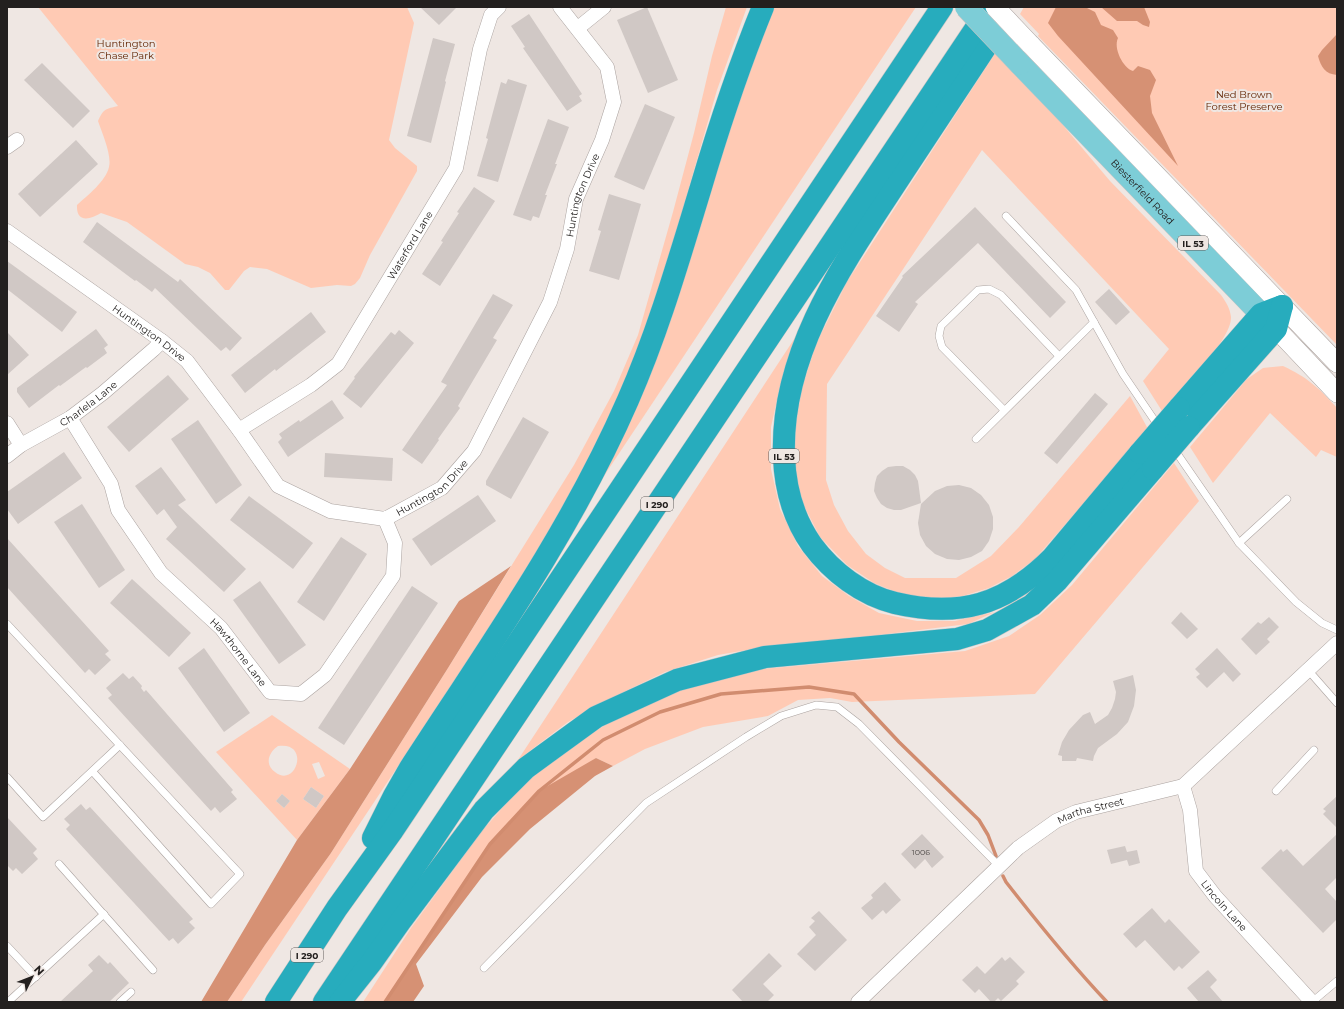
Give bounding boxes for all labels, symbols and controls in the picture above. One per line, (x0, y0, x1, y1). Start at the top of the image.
park label: Huntington Chase Park (97, 37, 155, 62)
park label: Ned Brown Forest Preserve (1205, 88, 1283, 113)
street label: Huntington Drive (563, 151, 602, 238)
street label: Biesterfield Road (1108, 156, 1177, 227)
street label: Waterford Lane (384, 208, 435, 282)
road number: IL 53 (1178, 236, 1208, 250)
street label: Huntington Drive (110, 302, 189, 364)
street label: Charlela Lane (57, 378, 119, 429)
road number: IL 53 (769, 449, 799, 463)
street label: Huntington Drive (393, 457, 470, 518)
road number: I 290 (641, 497, 673, 511)
street label: Hawthorne Lane (208, 615, 270, 689)
street label: Martha Street (1055, 794, 1125, 826)
house number: 1006 (912, 847, 930, 857)
street label: Lincoln Lane (1199, 877, 1250, 934)
road number: I 290 (291, 948, 323, 962)
north arrow (12, 957, 52, 997)
text: N (31, 962, 47, 978)

